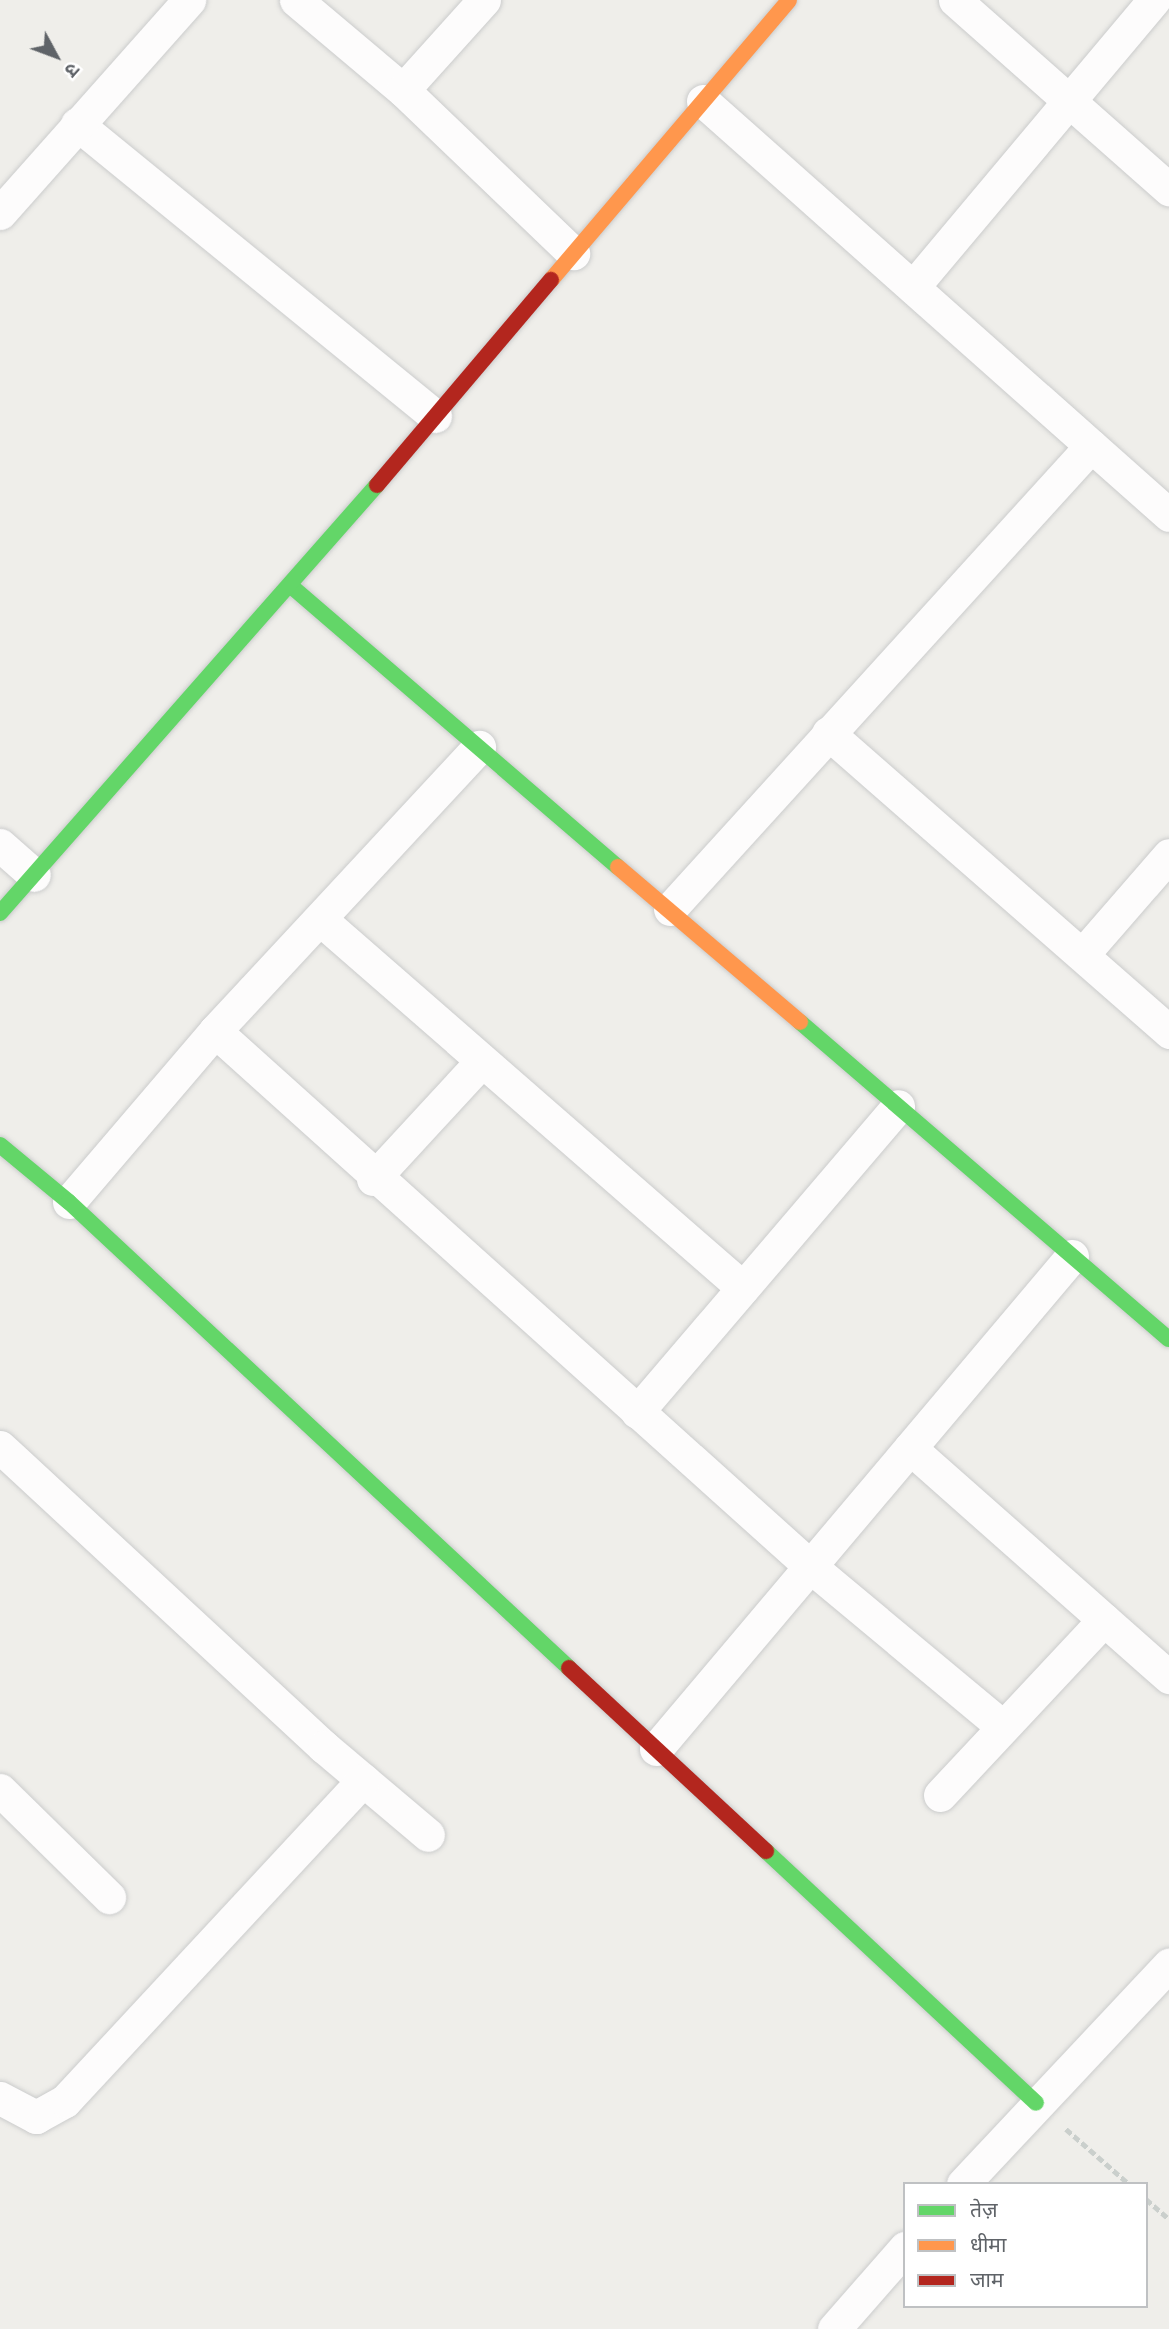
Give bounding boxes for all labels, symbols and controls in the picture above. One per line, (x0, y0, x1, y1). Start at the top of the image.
north arrow (21, 21, 91, 91)
text: उ (59, 58, 85, 83)
legend (903, 2182, 1148, 2308)
text: तेज़ (970, 2196, 998, 2224)
text: धीमा (970, 2231, 1006, 2259)
text: जाम (970, 2266, 1004, 2294)

